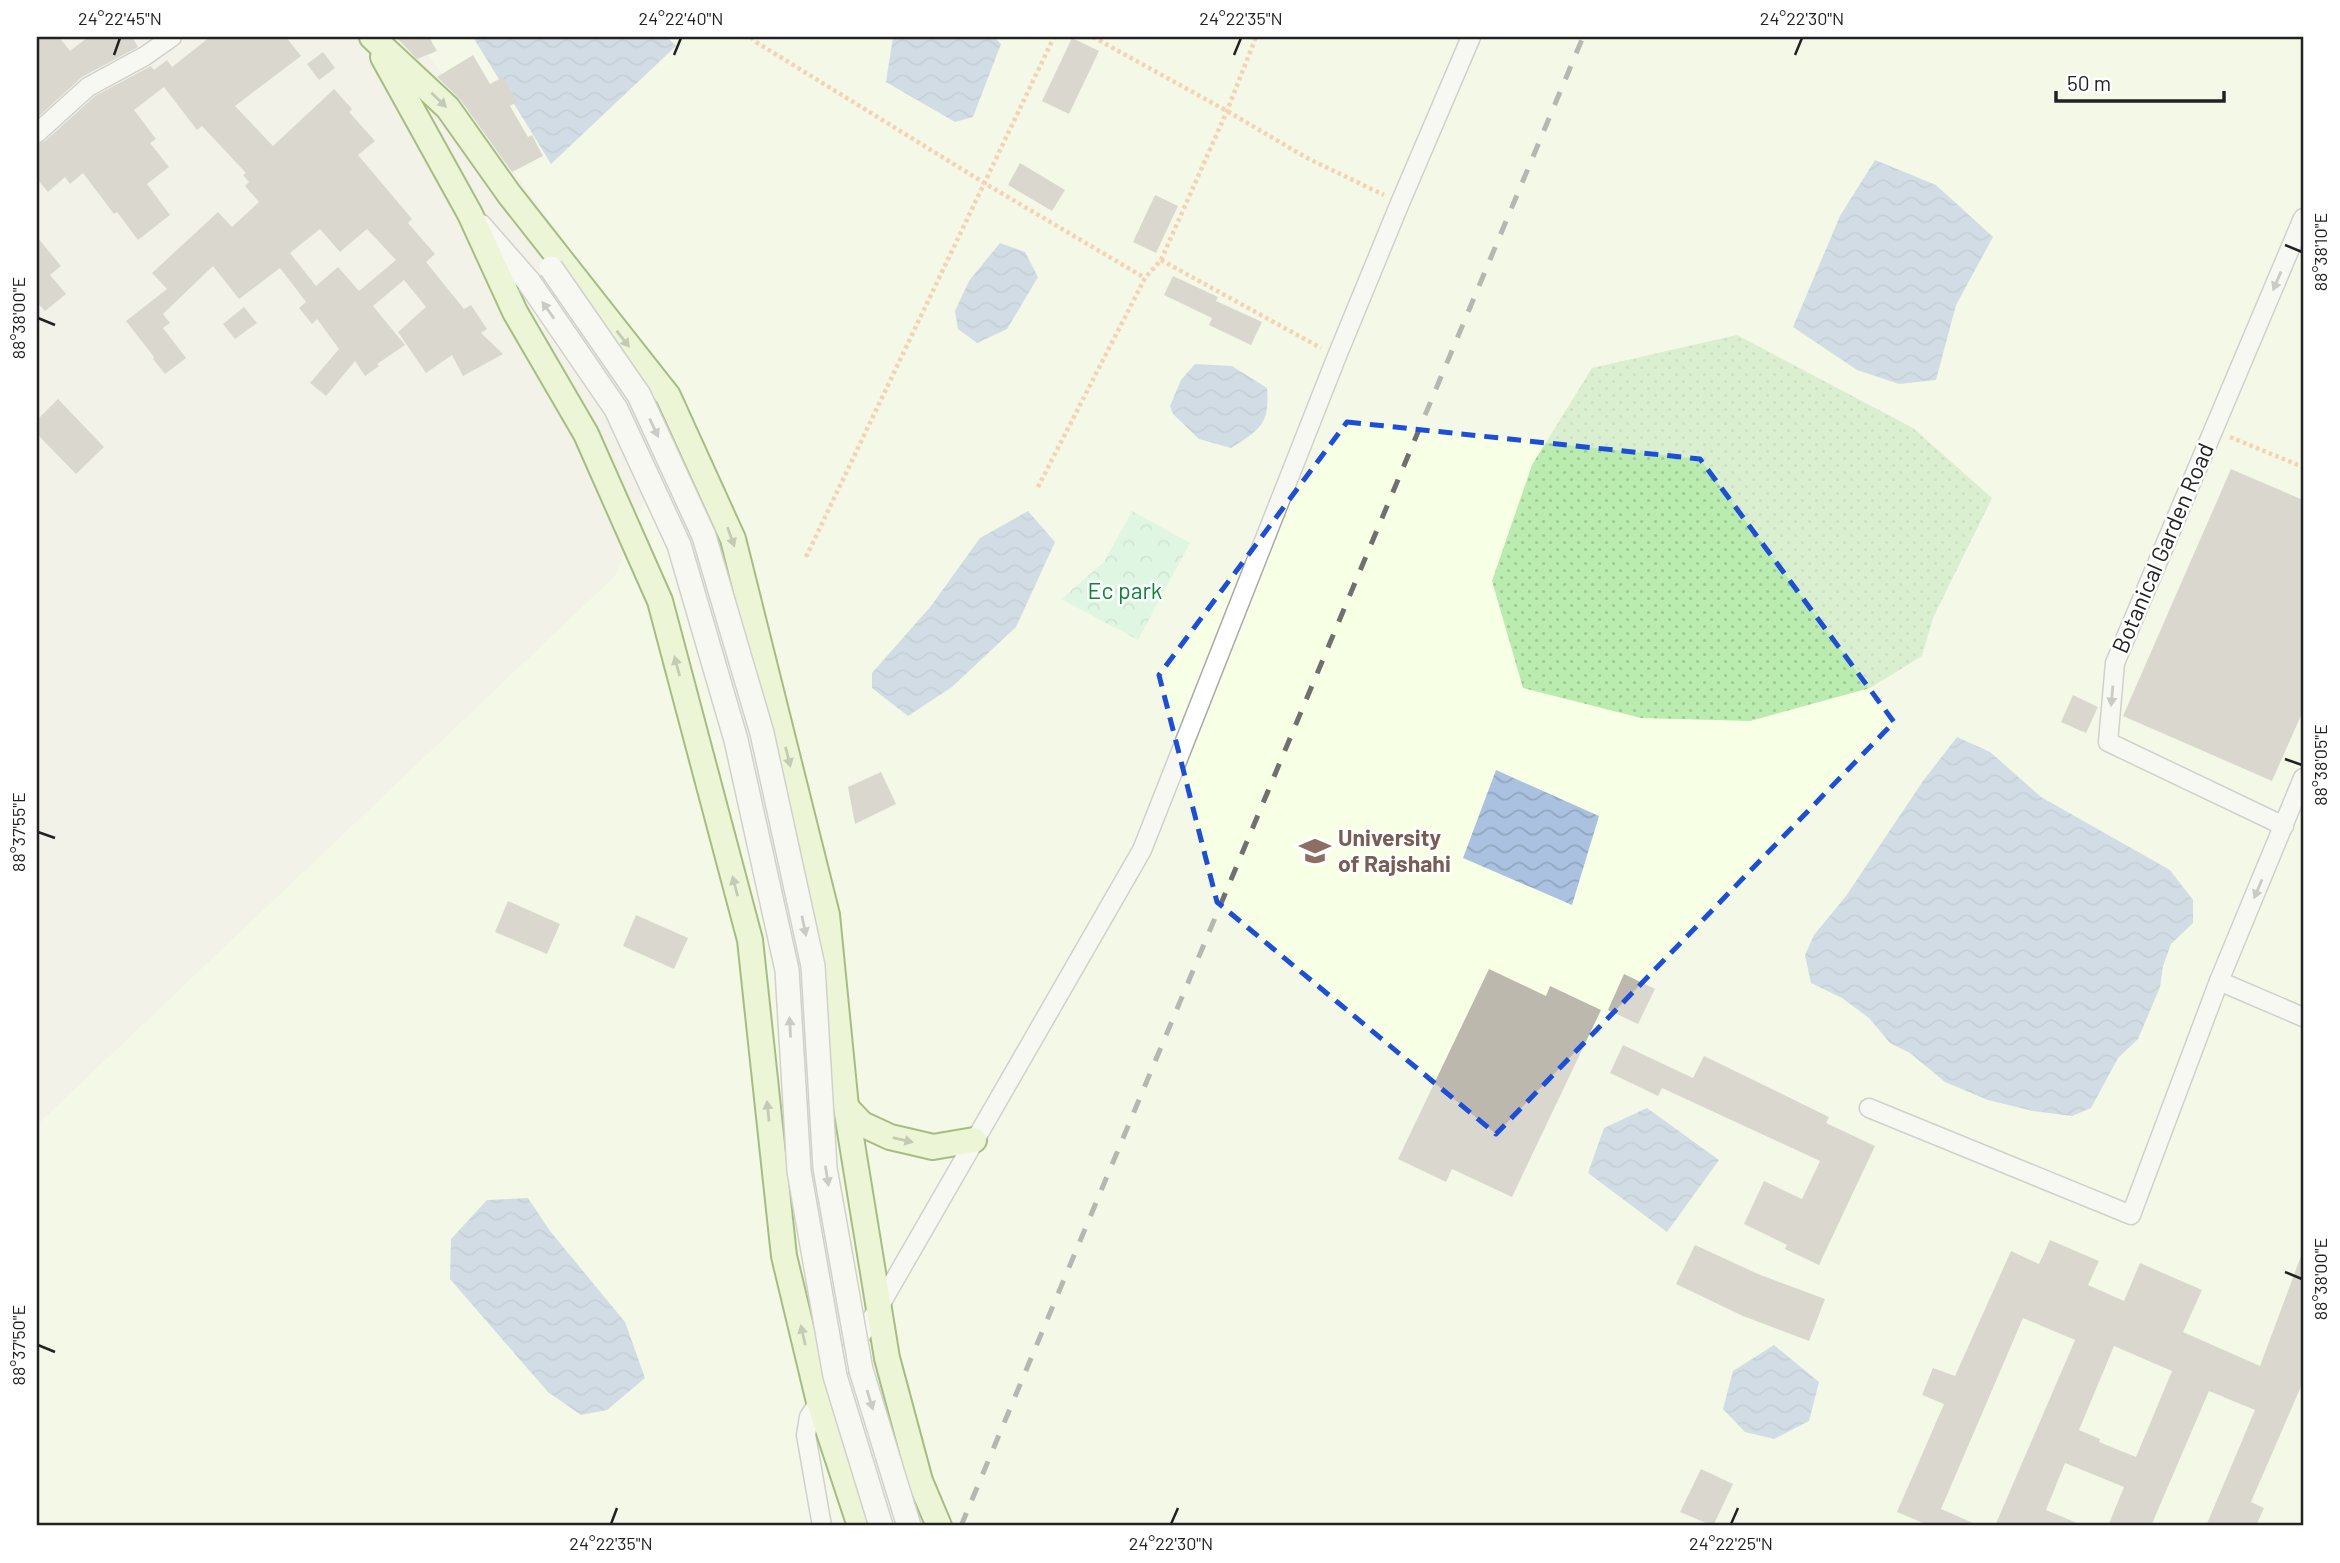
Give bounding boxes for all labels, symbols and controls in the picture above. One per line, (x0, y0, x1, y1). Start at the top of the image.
text: 24°22'45"N (78, 7, 162, 29)
text: 24°22'40"N (639, 7, 723, 29)
text: 24°22'35"N (1199, 7, 1283, 29)
text: 24°22'30"N (1760, 7, 1844, 29)
scale bar (2056, 60, 2224, 104)
text: 50 m (2067, 70, 2111, 95)
one-way arrow (430, 92, 447, 108)
text: 88°38'10"E (2309, 213, 2331, 291)
one-way arrow (2271, 270, 2282, 291)
text: 88°38'00"E (7, 277, 29, 359)
one-way arrow (541, 301, 555, 319)
one-way arrow (615, 329, 630, 347)
one-way arrow (648, 418, 660, 438)
street label: Botanical Garden Road (2105, 438, 2219, 657)
one-way arrow (726, 526, 737, 547)
park label: Ec park (1088, 576, 1162, 604)
one-way arrow (671, 655, 682, 677)
one-way arrow (2106, 685, 2117, 707)
text: 88°38'05"E (2309, 724, 2331, 806)
one-way arrow (782, 746, 793, 768)
text: 88°37'55"E (7, 792, 29, 872)
place label: University of Rajshahi (1338, 823, 1451, 877)
school or university icon: University of Rajshahi (1298, 834, 1332, 868)
one-way arrow (730, 875, 740, 896)
one-way arrow (2252, 879, 2263, 900)
one-way arrow (799, 915, 810, 937)
one-way arrow (784, 1016, 795, 1038)
one-way arrow (763, 1100, 774, 1122)
one-way arrow (892, 1135, 914, 1146)
one-way arrow (822, 1166, 833, 1188)
text: 88°38'00"E (2309, 1238, 2331, 1320)
text: 88°37'50"E (7, 1305, 29, 1385)
one-way arrow (797, 1324, 808, 1346)
one-way arrow (866, 1389, 876, 1410)
text: 24°22'35"N (569, 1532, 653, 1554)
text: 24°22'30"N (1129, 1532, 1213, 1554)
text: 24°22'25"N (1689, 1532, 1773, 1554)

